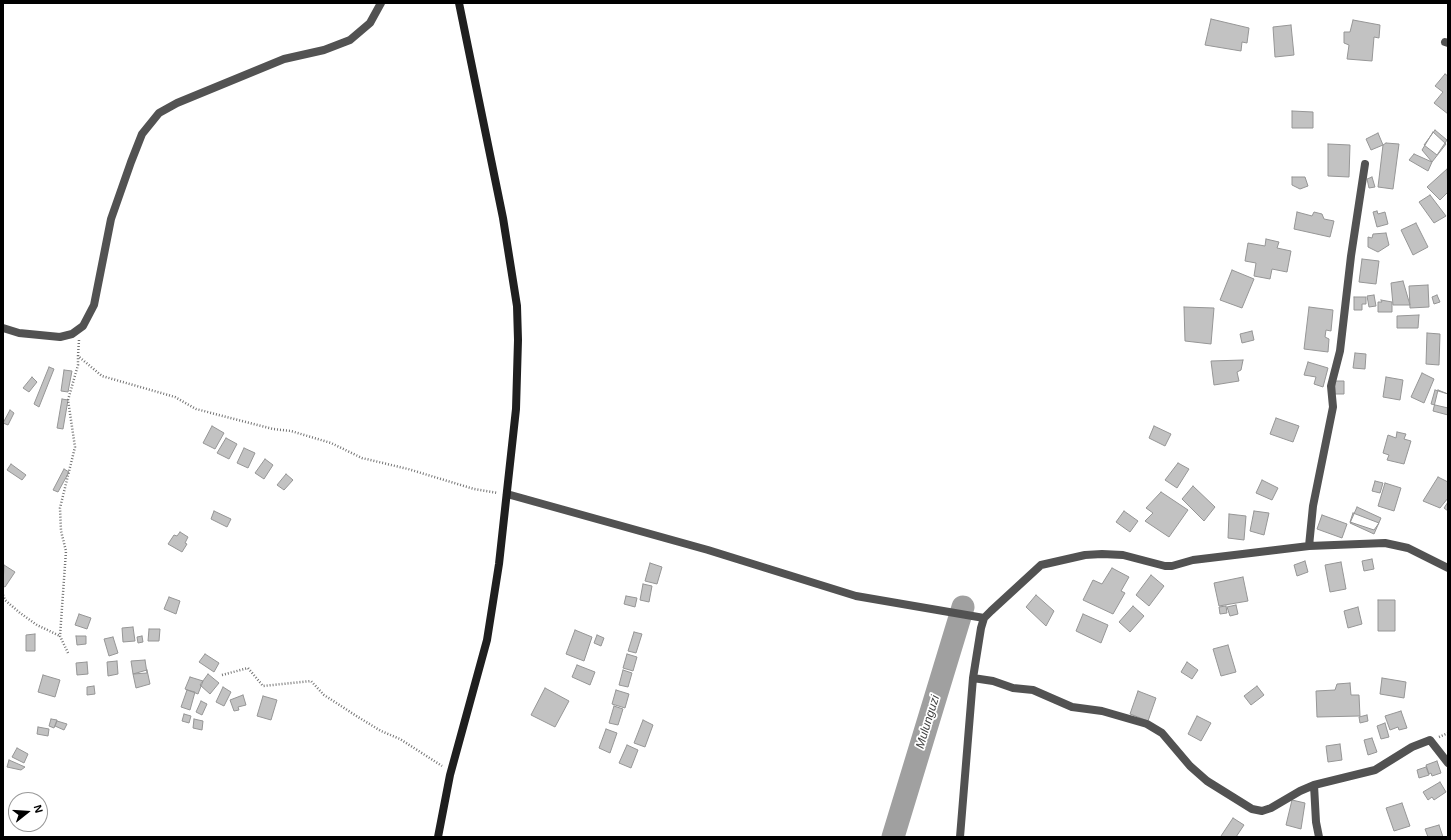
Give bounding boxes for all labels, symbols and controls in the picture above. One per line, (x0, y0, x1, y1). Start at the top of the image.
water label: Mulunguzi (913, 694, 943, 750)
north arrow (8, 792, 48, 832)
text: N (32, 803, 45, 814)

